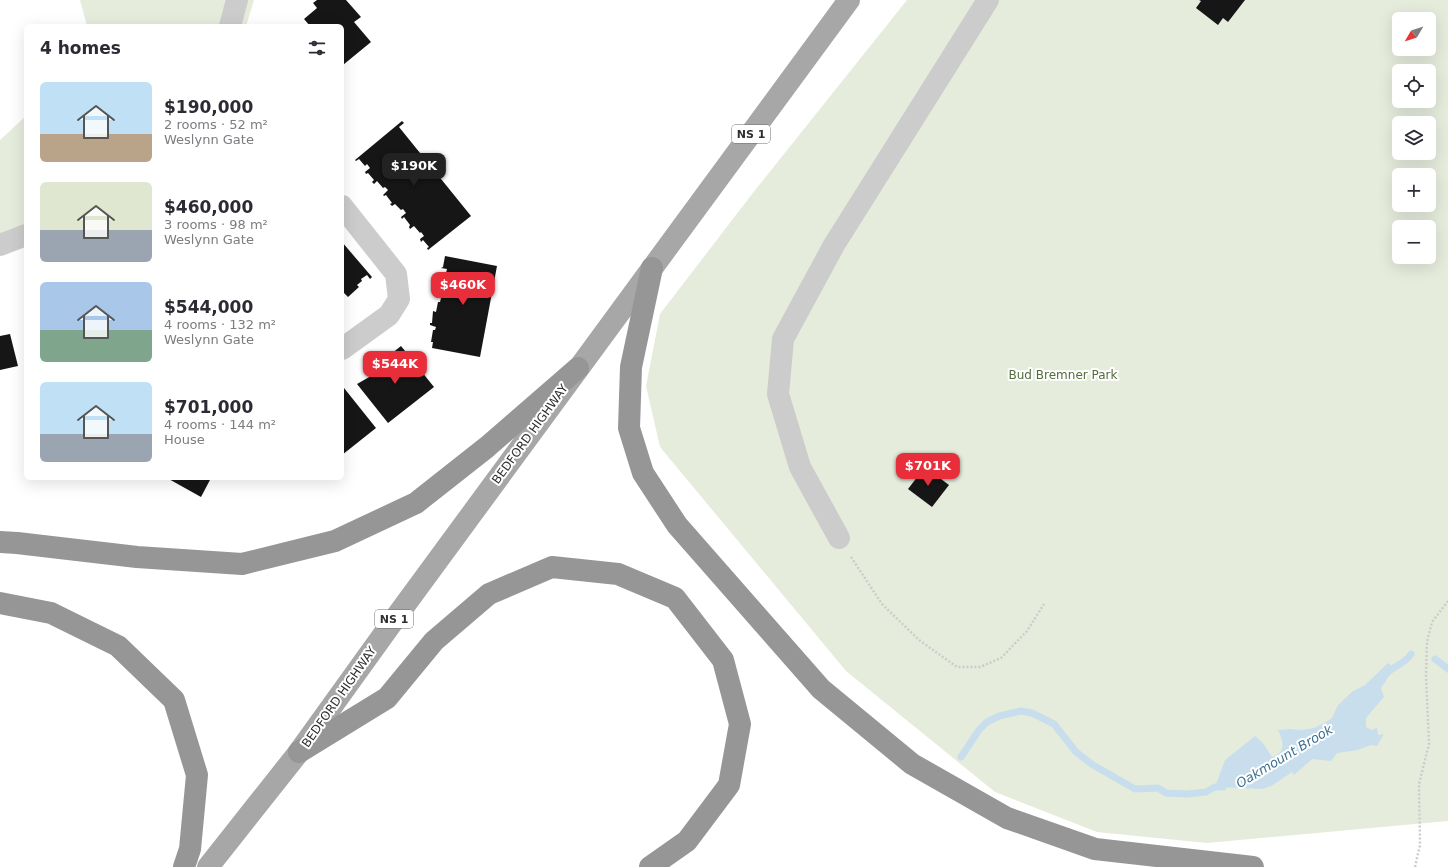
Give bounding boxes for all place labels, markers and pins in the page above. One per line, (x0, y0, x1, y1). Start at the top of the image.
pin: $190K (386, 153, 442, 187)
pin: $460K (435, 272, 491, 306)
pin: $544K (367, 351, 423, 385)
pin: $701K (900, 453, 956, 487)

